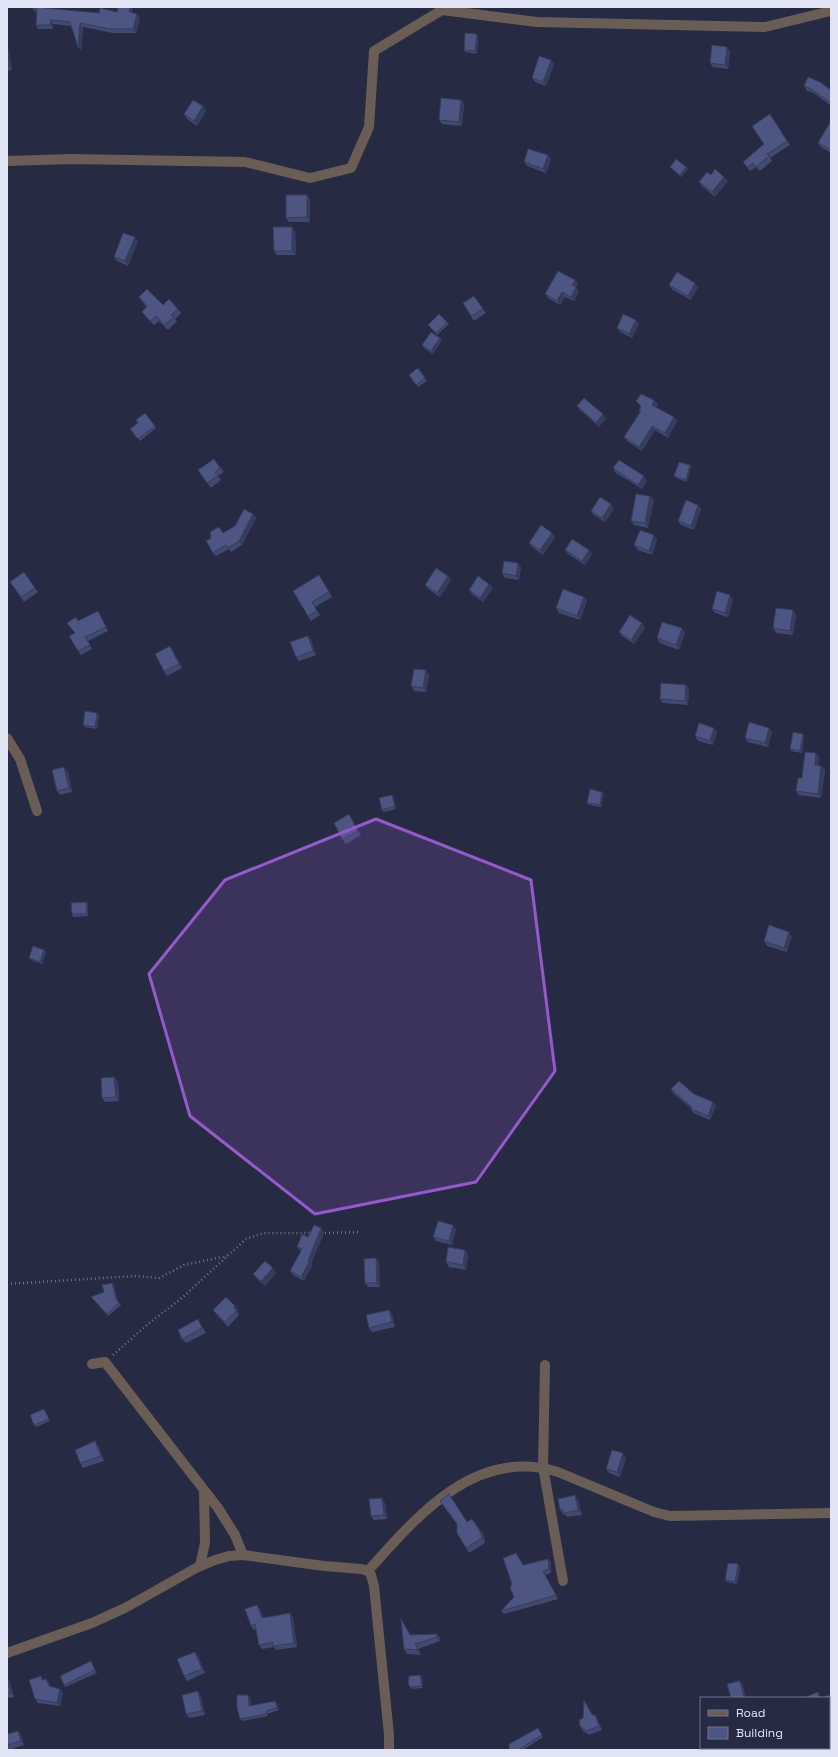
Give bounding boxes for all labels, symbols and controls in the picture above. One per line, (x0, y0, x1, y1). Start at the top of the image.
legend (700, 1697, 830, 1749)
text: Road (736, 1705, 765, 1721)
text: Building (736, 1725, 783, 1741)

